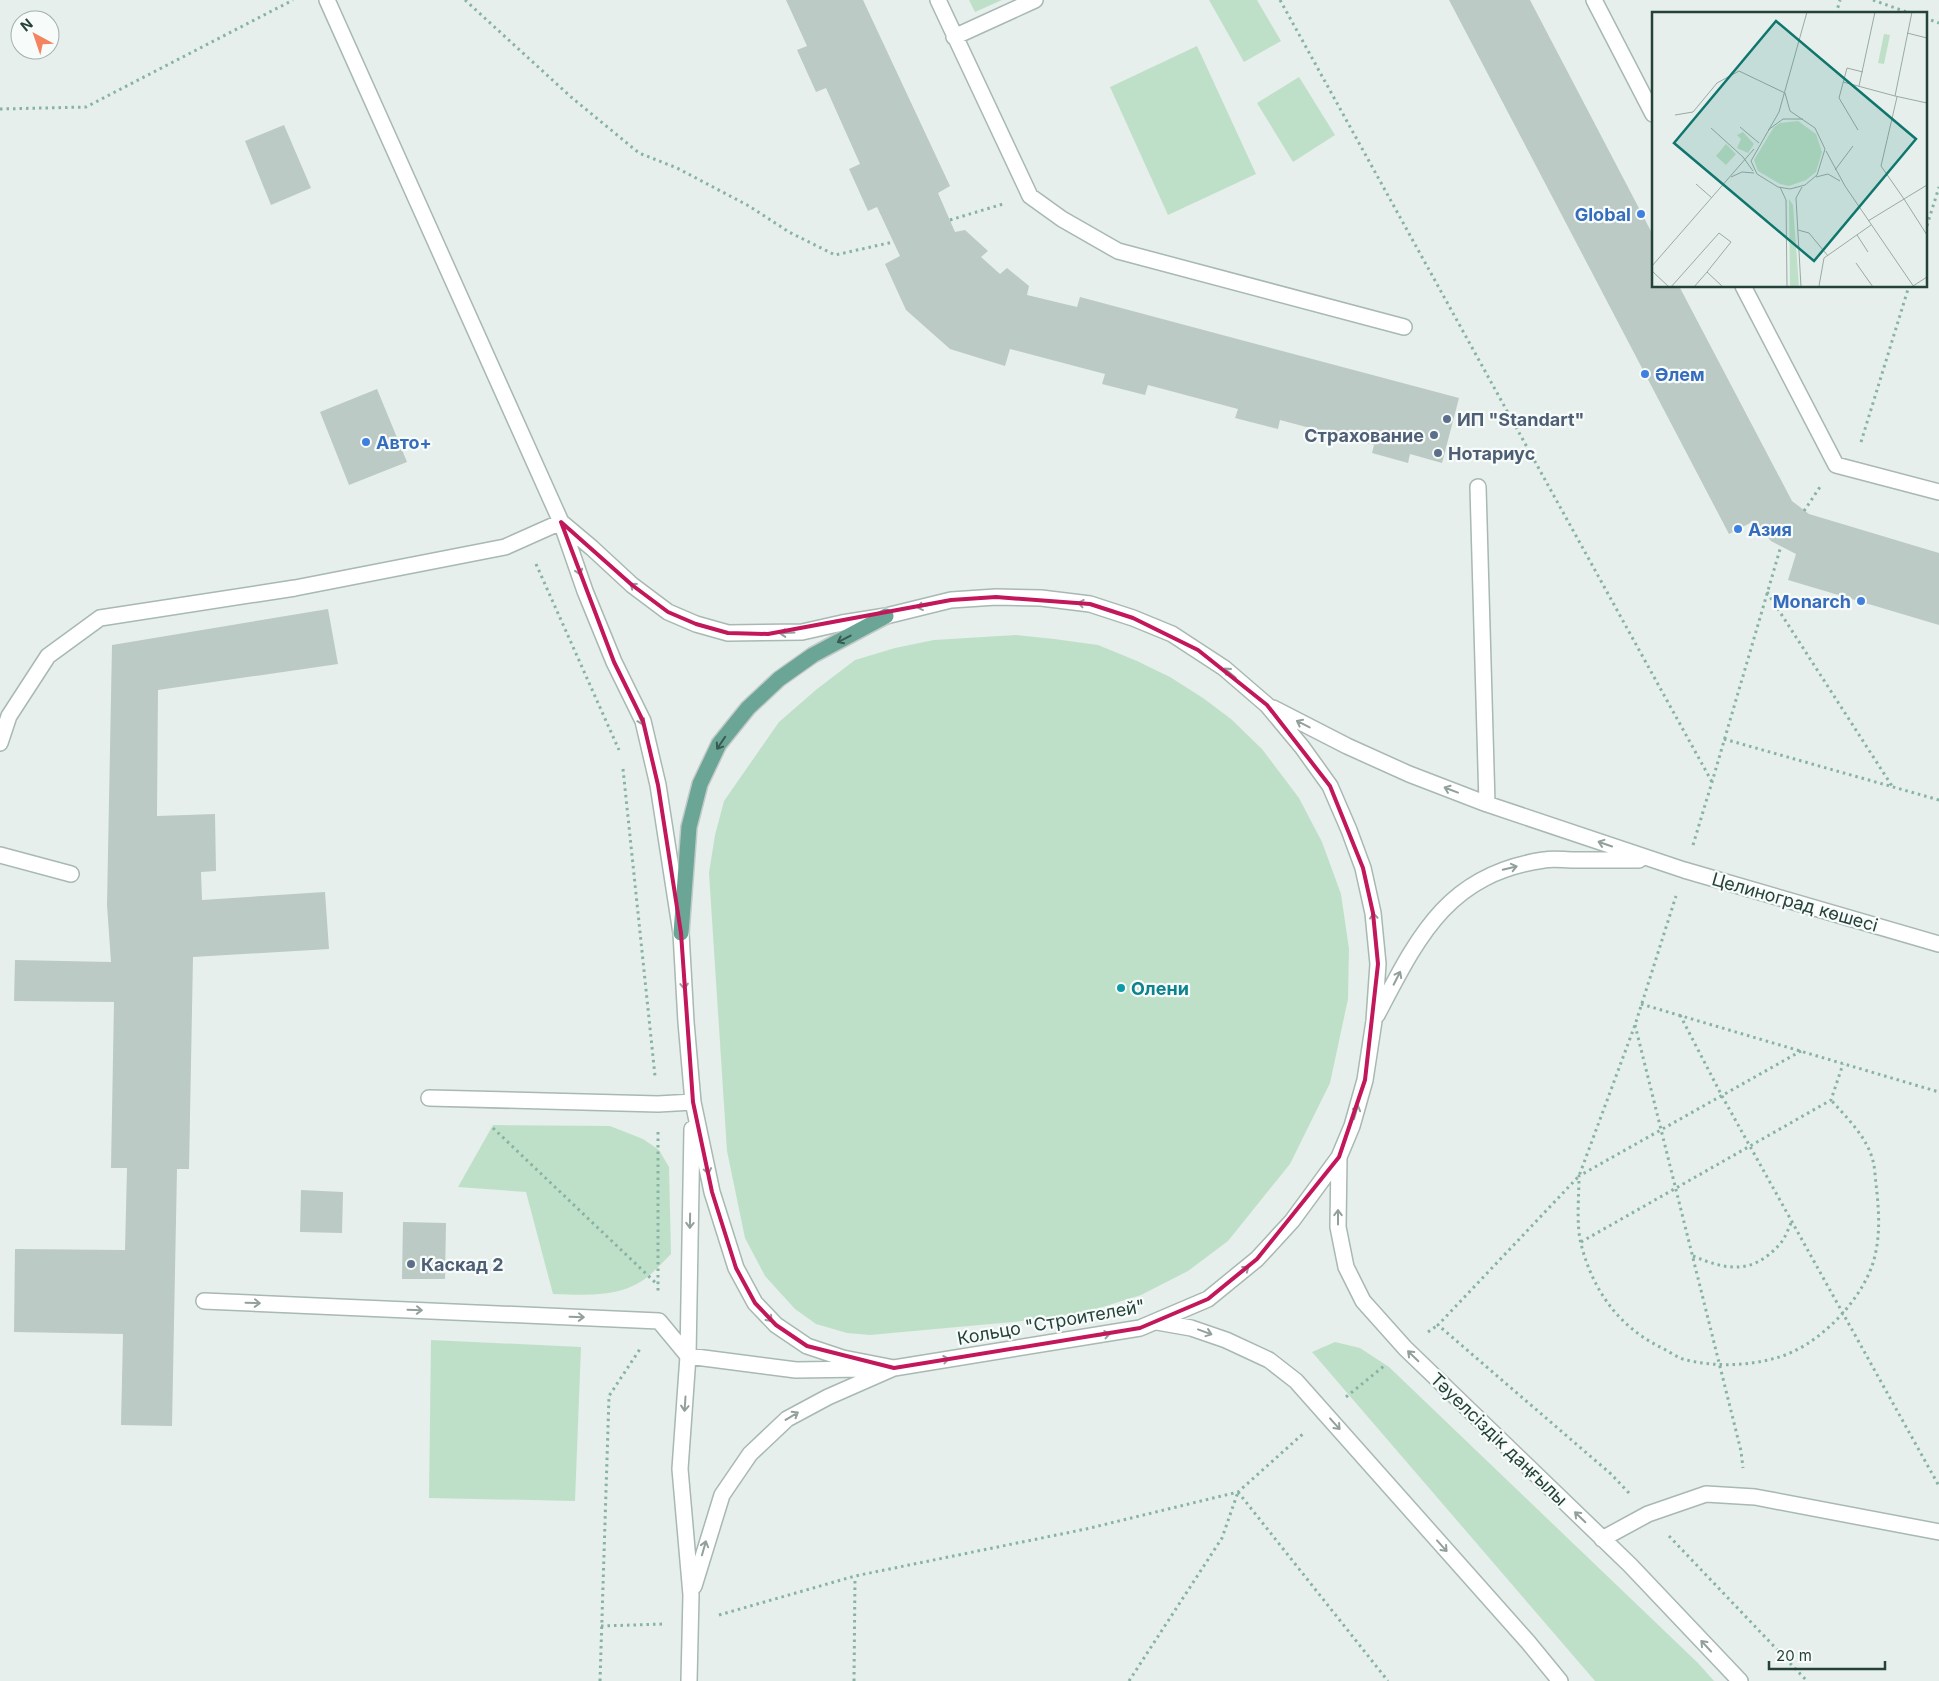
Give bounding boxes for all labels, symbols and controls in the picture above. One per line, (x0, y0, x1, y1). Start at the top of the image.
north arrow (10, 10, 60, 60)
inset map (1652, 12, 1926, 288)
text: N (17, 15, 36, 35)
place label: Global (1575, 204, 1631, 225)
marker: Global (1635, 208, 1647, 220)
place label: Әлем (1655, 364, 1705, 385)
marker: Әлем (1639, 368, 1651, 380)
place label: ИП "Standart" (1457, 409, 1585, 430)
marker: ИП "Standart" (1441, 413, 1453, 425)
place label: Страхование (1304, 425, 1424, 446)
marker: Страхование (1428, 429, 1440, 441)
place label: Авто+ (376, 432, 432, 453)
marker: Авто+ (360, 436, 372, 448)
place label: Нотариус (1448, 443, 1535, 464)
marker: Нотариус (1432, 447, 1444, 459)
place label: Азия (1748, 519, 1792, 540)
marker: Азия (1732, 523, 1744, 535)
one-way arrow (574, 560, 583, 575)
one-way arrow (630, 582, 643, 593)
place label: Monarch (1773, 591, 1851, 612)
marker: Monarch (1855, 595, 1867, 607)
one-way arrow (1077, 598, 1093, 608)
one-way arrow (916, 602, 932, 611)
one-way arrow (779, 628, 795, 637)
one-way arrow (836, 634, 851, 644)
one-way arrow (1224, 668, 1237, 679)
one-way arrow (636, 710, 646, 725)
one-way arrow (1296, 719, 1311, 729)
one-way arrow (716, 736, 726, 750)
one-way arrow (1444, 785, 1459, 795)
one-way arrow (1597, 839, 1613, 848)
one-way arrow (1501, 863, 1517, 872)
street label: Целиноград көшесі (1710, 868, 1880, 936)
one-way arrow (1369, 912, 1379, 928)
one-way arrow (1392, 970, 1402, 985)
one-way arrow (679, 974, 688, 990)
place label: Олени (1131, 978, 1189, 999)
marker: Олени (1115, 982, 1127, 994)
one-way arrow (1352, 1104, 1361, 1120)
one-way arrow (703, 1159, 712, 1175)
one-way arrow (1333, 1210, 1343, 1226)
one-way arrow (686, 1213, 695, 1229)
place label: Каскад 2 (421, 1254, 504, 1275)
marker: Каскад 2 (405, 1258, 417, 1270)
one-way arrow (1236, 1265, 1249, 1276)
street label: Кольцо "Строителей" (955, 1295, 1147, 1349)
one-way arrow (244, 1299, 260, 1308)
one-way arrow (407, 1306, 423, 1315)
one-way arrow (761, 1309, 773, 1322)
one-way arrow (569, 1313, 585, 1322)
one-way arrow (1196, 1328, 1212, 1337)
one-way arrow (1094, 1329, 1110, 1339)
one-way arrow (1407, 1350, 1419, 1362)
one-way arrow (934, 1355, 950, 1365)
street label: Тәуелсіздік даңғылы (1426, 1368, 1572, 1510)
one-way arrow (680, 1396, 689, 1412)
one-way arrow (785, 1411, 799, 1421)
one-way arrow (1329, 1418, 1340, 1431)
one-way arrow (1574, 1511, 1586, 1523)
one-way arrow (1437, 1539, 1448, 1552)
one-way arrow (700, 1540, 710, 1556)
scale bar (1769, 1638, 1885, 1670)
one-way arrow (1700, 1639, 1712, 1652)
text: 20 m (1776, 1646, 1812, 1665)

